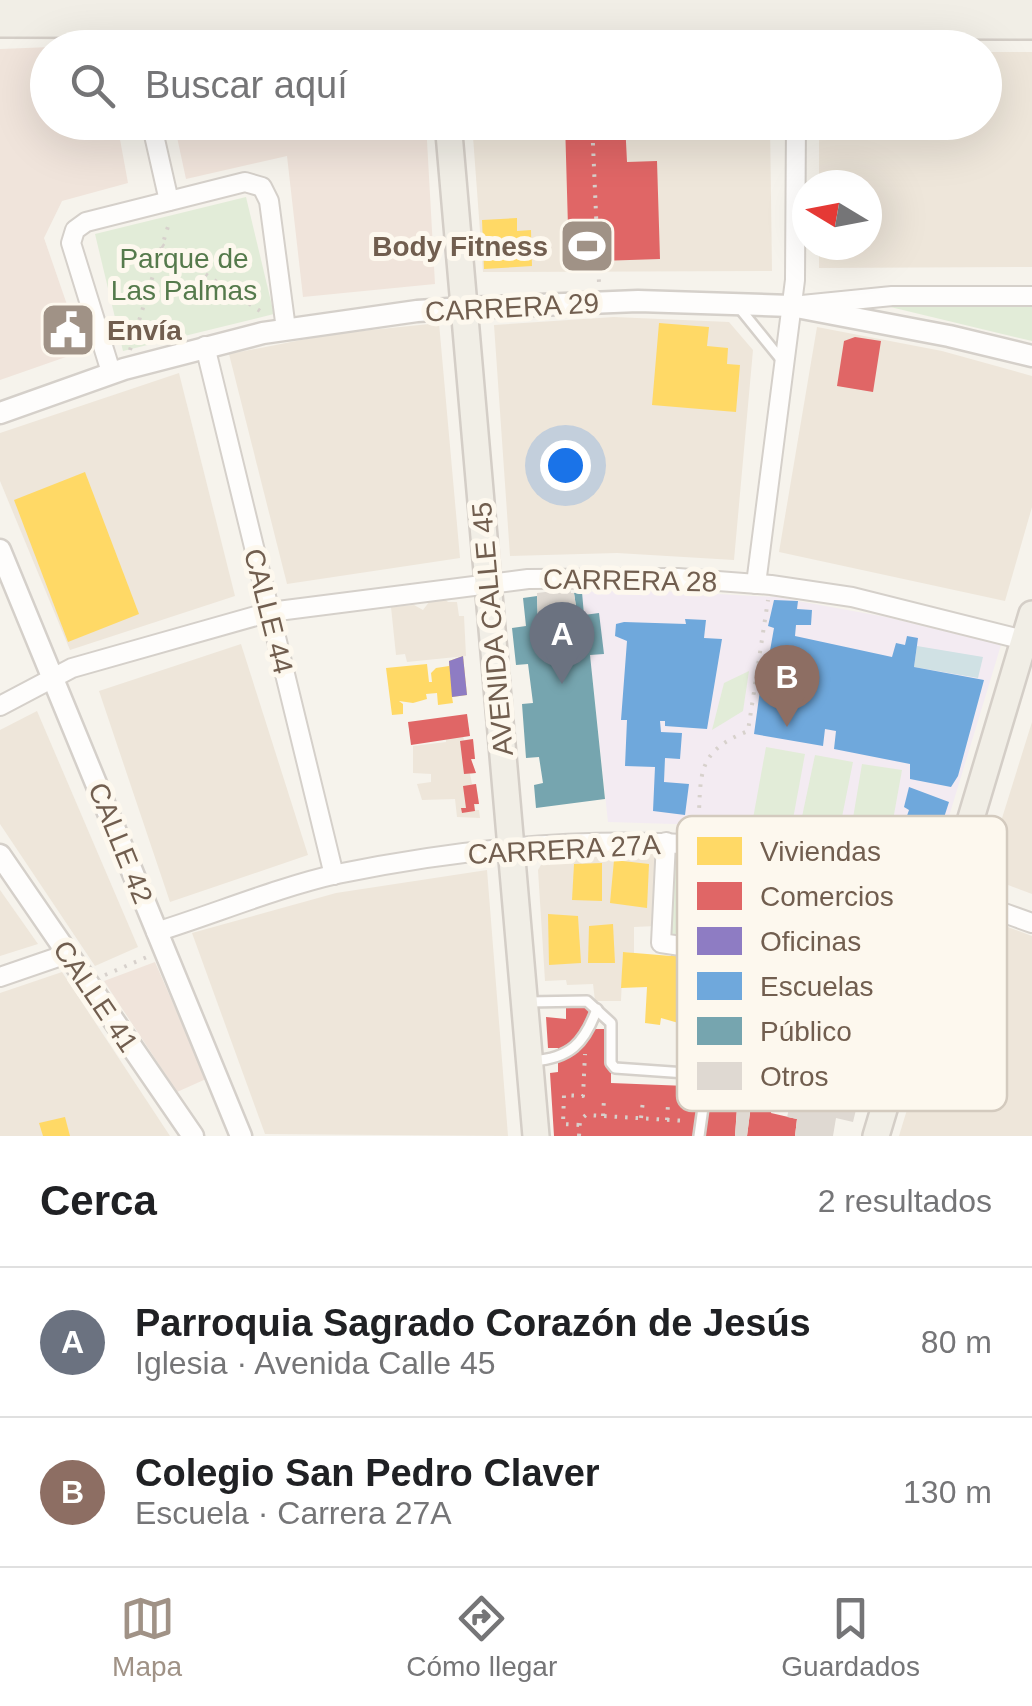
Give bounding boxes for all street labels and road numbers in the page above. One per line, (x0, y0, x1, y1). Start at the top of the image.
street label: CARRERA 29 (424, 287, 600, 328)
street label: AVENIDA CALLE 45 (466, 501, 519, 757)
street label: CALLE 44 (238, 545, 299, 677)
street label: CARRERA 28 (543, 563, 717, 598)
street label: CALLE 42 (82, 778, 159, 908)
street label: CARRERA 27A (467, 829, 662, 870)
street label: CALLE 41 (47, 935, 144, 1058)

